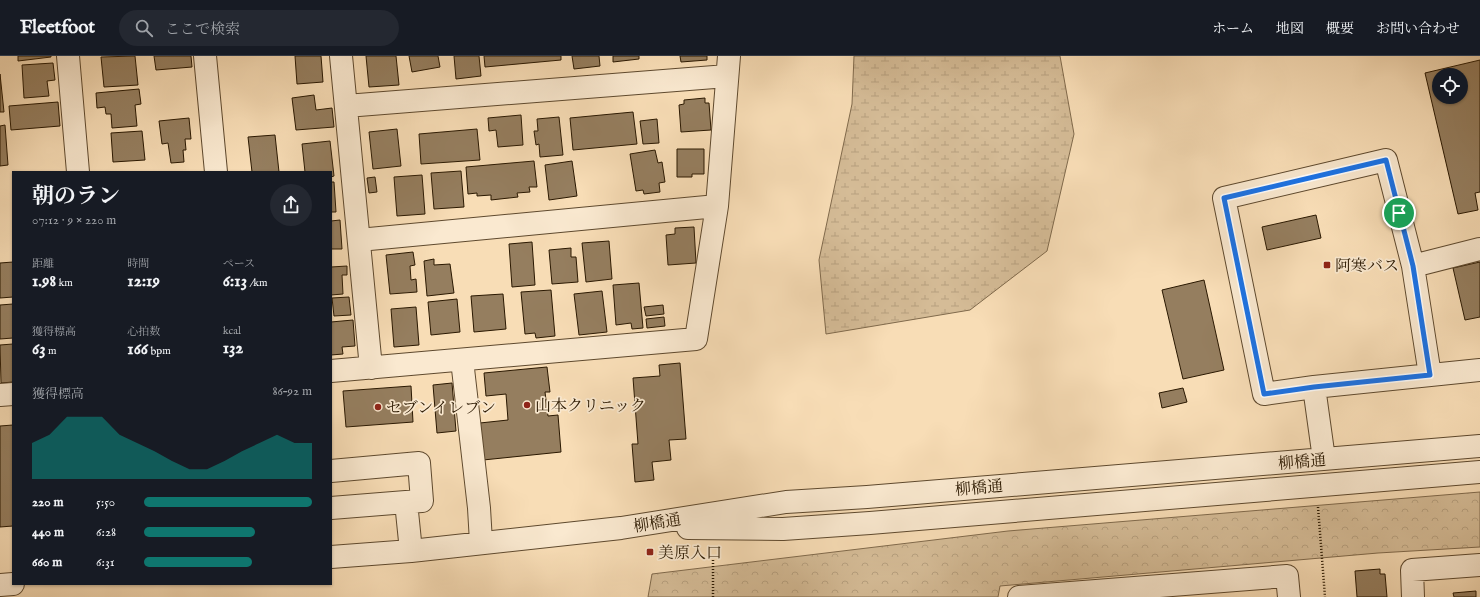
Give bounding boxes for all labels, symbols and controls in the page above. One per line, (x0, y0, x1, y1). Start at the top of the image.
search box (119, 10, 399, 46)
text: Fleetfoot (20, 16, 95, 40)
icon: search (133, 17, 155, 39)
text: ここで検索 (165, 20, 240, 39)
text: ホーム (1212, 20, 1254, 38)
text: 地図 (1276, 20, 1304, 38)
text: 概要 (1326, 20, 1354, 38)
text: お問い合わせ (1376, 20, 1460, 38)
map controls (1432, 68, 1468, 104)
button: locate (1432, 68, 1468, 104)
text: 朝のラン (32, 183, 120, 211)
button: share (270, 184, 312, 226)
pin (1382, 196, 1416, 230)
icon: arrive (1388, 202, 1410, 224)
text: 07:12 · 9 × 220 m (32, 212, 116, 229)
text: 距離 (32, 257, 54, 271)
text: 時間 (127, 257, 149, 271)
text: ペース (223, 257, 255, 271)
place label: 阿寒バス (1335, 257, 1399, 277)
marker: 阿寒バス (1322, 260, 1332, 270)
text: 1.98 (32, 271, 56, 292)
text: 12:19 (127, 271, 160, 292)
text: 6:13 (223, 271, 247, 292)
text: km (56, 276, 73, 290)
text: /km (247, 276, 268, 290)
text: kcal (223, 324, 241, 338)
text: 獲得標高 (32, 325, 76, 339)
text: 心拍数 (127, 325, 160, 339)
text: 132 (223, 338, 243, 359)
text: 63 (32, 339, 46, 360)
text: 166 (127, 339, 148, 360)
text: m (46, 344, 56, 358)
text: bpm (148, 344, 171, 358)
text: 86–92 m (272, 383, 312, 400)
text: 獲得標高 (32, 386, 84, 403)
place label: 山本クリニック (535, 397, 646, 417)
place label: セブンイレブン (386, 399, 496, 419)
marker: 山本クリニック (522, 400, 532, 410)
marker: セブンイレブン (373, 402, 383, 412)
street label: 柳橋通 (1277, 451, 1327, 475)
street label: 柳橋通 (954, 477, 1004, 501)
text: 220 m (32, 494, 63, 511)
text: 5:50 (96, 494, 115, 511)
street label: 柳橋通 (632, 510, 683, 538)
text: 440 m (32, 524, 64, 541)
text: 6:28 (96, 524, 116, 541)
place label: 美原入口 (658, 544, 722, 564)
marker: 美原入口 (645, 547, 655, 557)
text: 660 m (32, 554, 62, 571)
text: 6:31 (96, 554, 115, 571)

